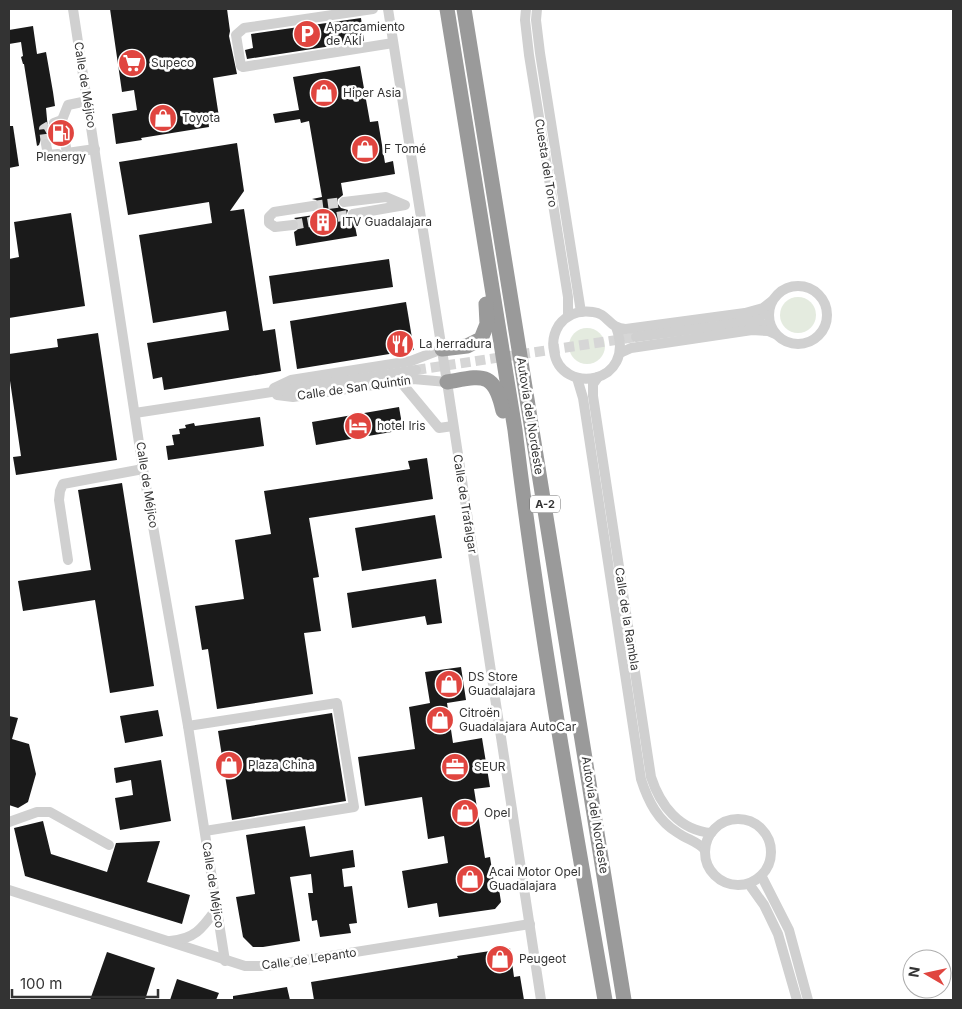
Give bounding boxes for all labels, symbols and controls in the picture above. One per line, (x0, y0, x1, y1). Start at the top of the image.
parking icon: Aparcamiento de AkÍ (292, 19, 322, 49)
place label: Aparcamiento de AkÍ (326, 19, 405, 48)
street label: Calle de Méjico (71, 41, 100, 129)
supermarket icon: Supeco (117, 48, 147, 78)
place label: Supeco (151, 55, 194, 70)
shop icon: Hiper Asia (309, 78, 339, 108)
place label: Hiper Asia (343, 85, 401, 100)
shop icon: Toyota (148, 103, 178, 133)
place label: Toyota (182, 110, 220, 125)
fuel station icon: Plenergy (46, 118, 76, 148)
street label: Cuesta del Toro (532, 118, 561, 208)
shop icon: F Tomé (350, 134, 380, 164)
place label: F Tomé (384, 141, 426, 156)
place label: Plenergy (36, 149, 86, 164)
building icon: ITV Guadalajara (308, 207, 338, 237)
place label: ITV Guadalajara (342, 214, 432, 229)
restaurant icon: La herradura (385, 329, 415, 359)
place label: La herradura (419, 336, 492, 351)
street label: Autovía del Nordeste (514, 356, 547, 476)
street label: Calle de San Quintín (296, 372, 412, 403)
hotel icon: hotel Iris (343, 411, 373, 441)
place label: hotel Iris (377, 418, 426, 433)
street label: Calle de Méjico (133, 441, 162, 529)
street label: Calle de Trafalgar (450, 453, 481, 555)
road number: A-2 (530, 496, 560, 512)
street label: Calle de la Rambla (612, 566, 643, 672)
shop icon: DS Store Guadalajara (434, 669, 464, 699)
place label: DS Store Guadalajara (468, 669, 535, 698)
shop icon: Citroën Guadalajara AutoCar (425, 705, 455, 735)
place label: Citroën Guadalajara AutoCar (459, 705, 577, 734)
shop icon: Plaza China (214, 750, 244, 780)
office icon: SEUR (440, 752, 470, 782)
street label: Autovía del Nordeste (579, 755, 612, 875)
place label: Plaza China (248, 757, 315, 772)
place label: SEUR (474, 759, 506, 774)
shop icon: Opel (450, 798, 480, 828)
place label: Opel (484, 805, 510, 820)
street label: Calle de Méjico (199, 841, 228, 929)
shop icon: Acai Motor Opel Guadalajara (455, 864, 485, 894)
place label: Acai Motor Opel Guadalajara (489, 864, 581, 893)
street label: Calle de Lepanto (261, 944, 357, 973)
shop icon: Peugeot (485, 944, 515, 974)
north arrow (902, 949, 952, 999)
place label: Peugeot (519, 951, 566, 966)
text: N (904, 965, 923, 978)
scale bar (12, 966, 159, 998)
text: 100 m (20, 974, 62, 993)

